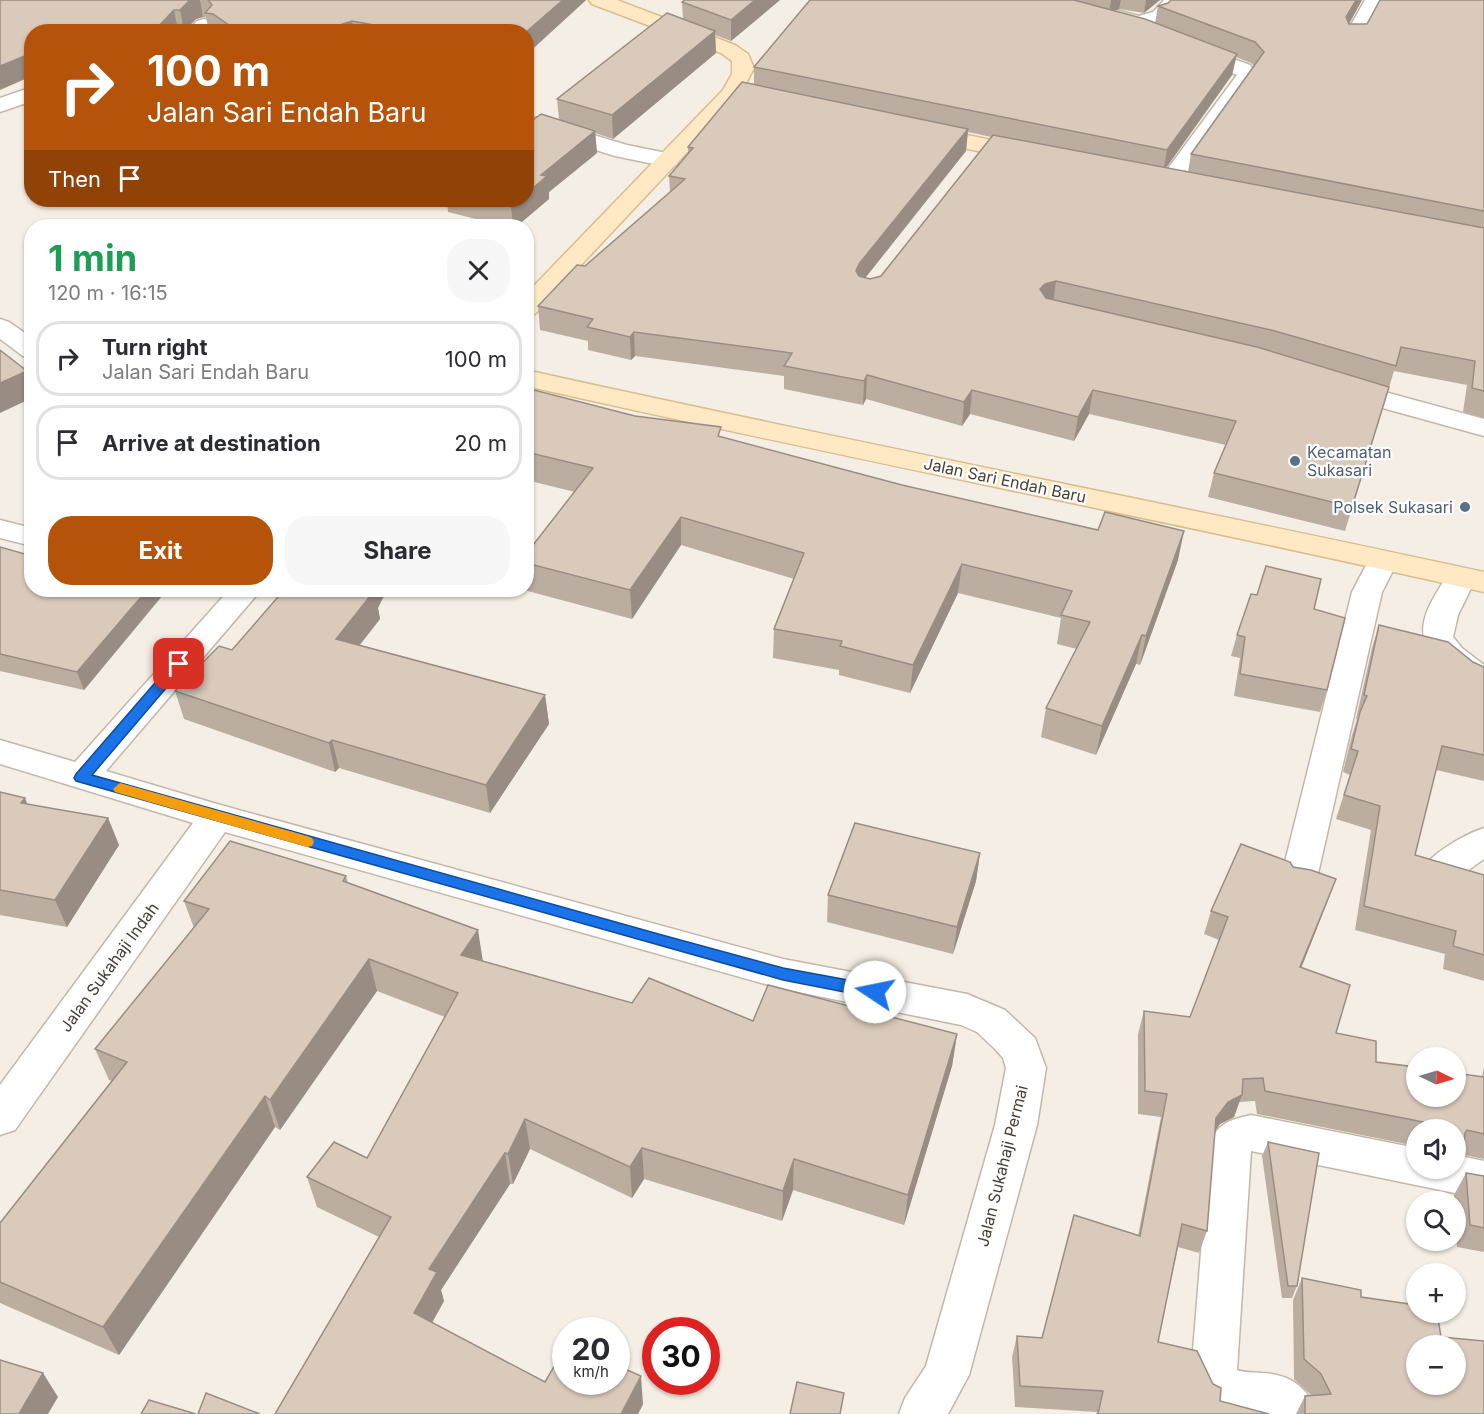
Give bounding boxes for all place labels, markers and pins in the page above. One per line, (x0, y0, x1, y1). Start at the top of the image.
place label: Kecamatan Sukasari (1307, 442, 1391, 480)
marker: Kecamatan Sukasari (1288, 454, 1302, 468)
place label: Polsek Sukasari (1333, 497, 1453, 517)
marker: Polsek Sukasari (1458, 500, 1472, 514)
pin (153, 638, 204, 689)

